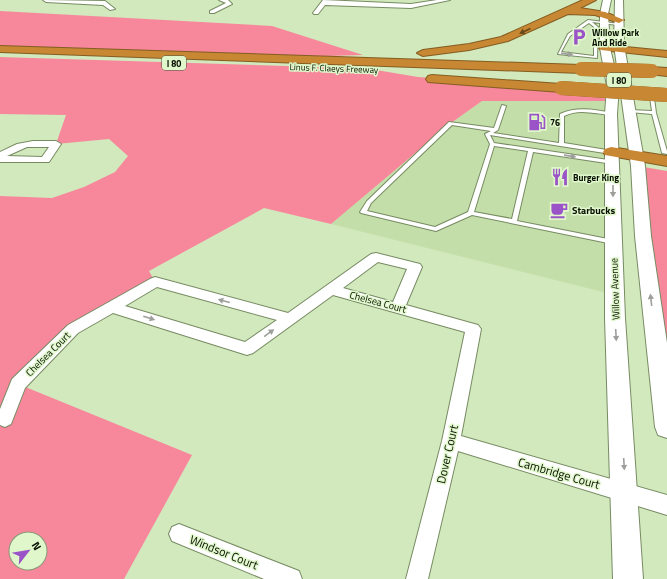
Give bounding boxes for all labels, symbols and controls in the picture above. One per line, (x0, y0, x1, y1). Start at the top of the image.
place label: Willow Park And Ride (592, 26, 639, 49)
parking icon: Willow Park And Ride (569, 27, 589, 47)
one-way arrow (518, 28, 530, 34)
one-way arrow (561, 50, 573, 57)
road number: I 80 (162, 56, 186, 70)
street label: Linus F. Claeys Freeway (289, 60, 379, 76)
road number: I 80 (607, 73, 631, 87)
fuel station icon: 76 (527, 112, 547, 132)
place label: 76 (550, 116, 560, 129)
one-way arrow (564, 153, 576, 159)
restaurant icon: Burger King (550, 167, 570, 187)
place label: Burger King (573, 171, 619, 184)
one-way arrow (610, 185, 616, 198)
cafe icon: Starbucks (549, 200, 569, 220)
place label: Starbucks (572, 203, 615, 218)
street label: Willow Avenue (606, 258, 624, 320)
street label: Chelsea Court (348, 287, 408, 317)
one-way arrow (648, 294, 654, 306)
one-way arrow (217, 298, 229, 304)
one-way arrow (143, 315, 155, 321)
street label: Chelsea Court (22, 328, 74, 380)
one-way arrow (264, 329, 274, 337)
one-way arrow (613, 329, 620, 341)
street label: Dover Court (431, 422, 463, 485)
street label: Cambridge Court (516, 452, 603, 494)
one-way arrow (620, 458, 627, 470)
street label: Windsor Court (187, 530, 262, 575)
north arrow (8, 531, 48, 571)
text: N (28, 538, 45, 553)

